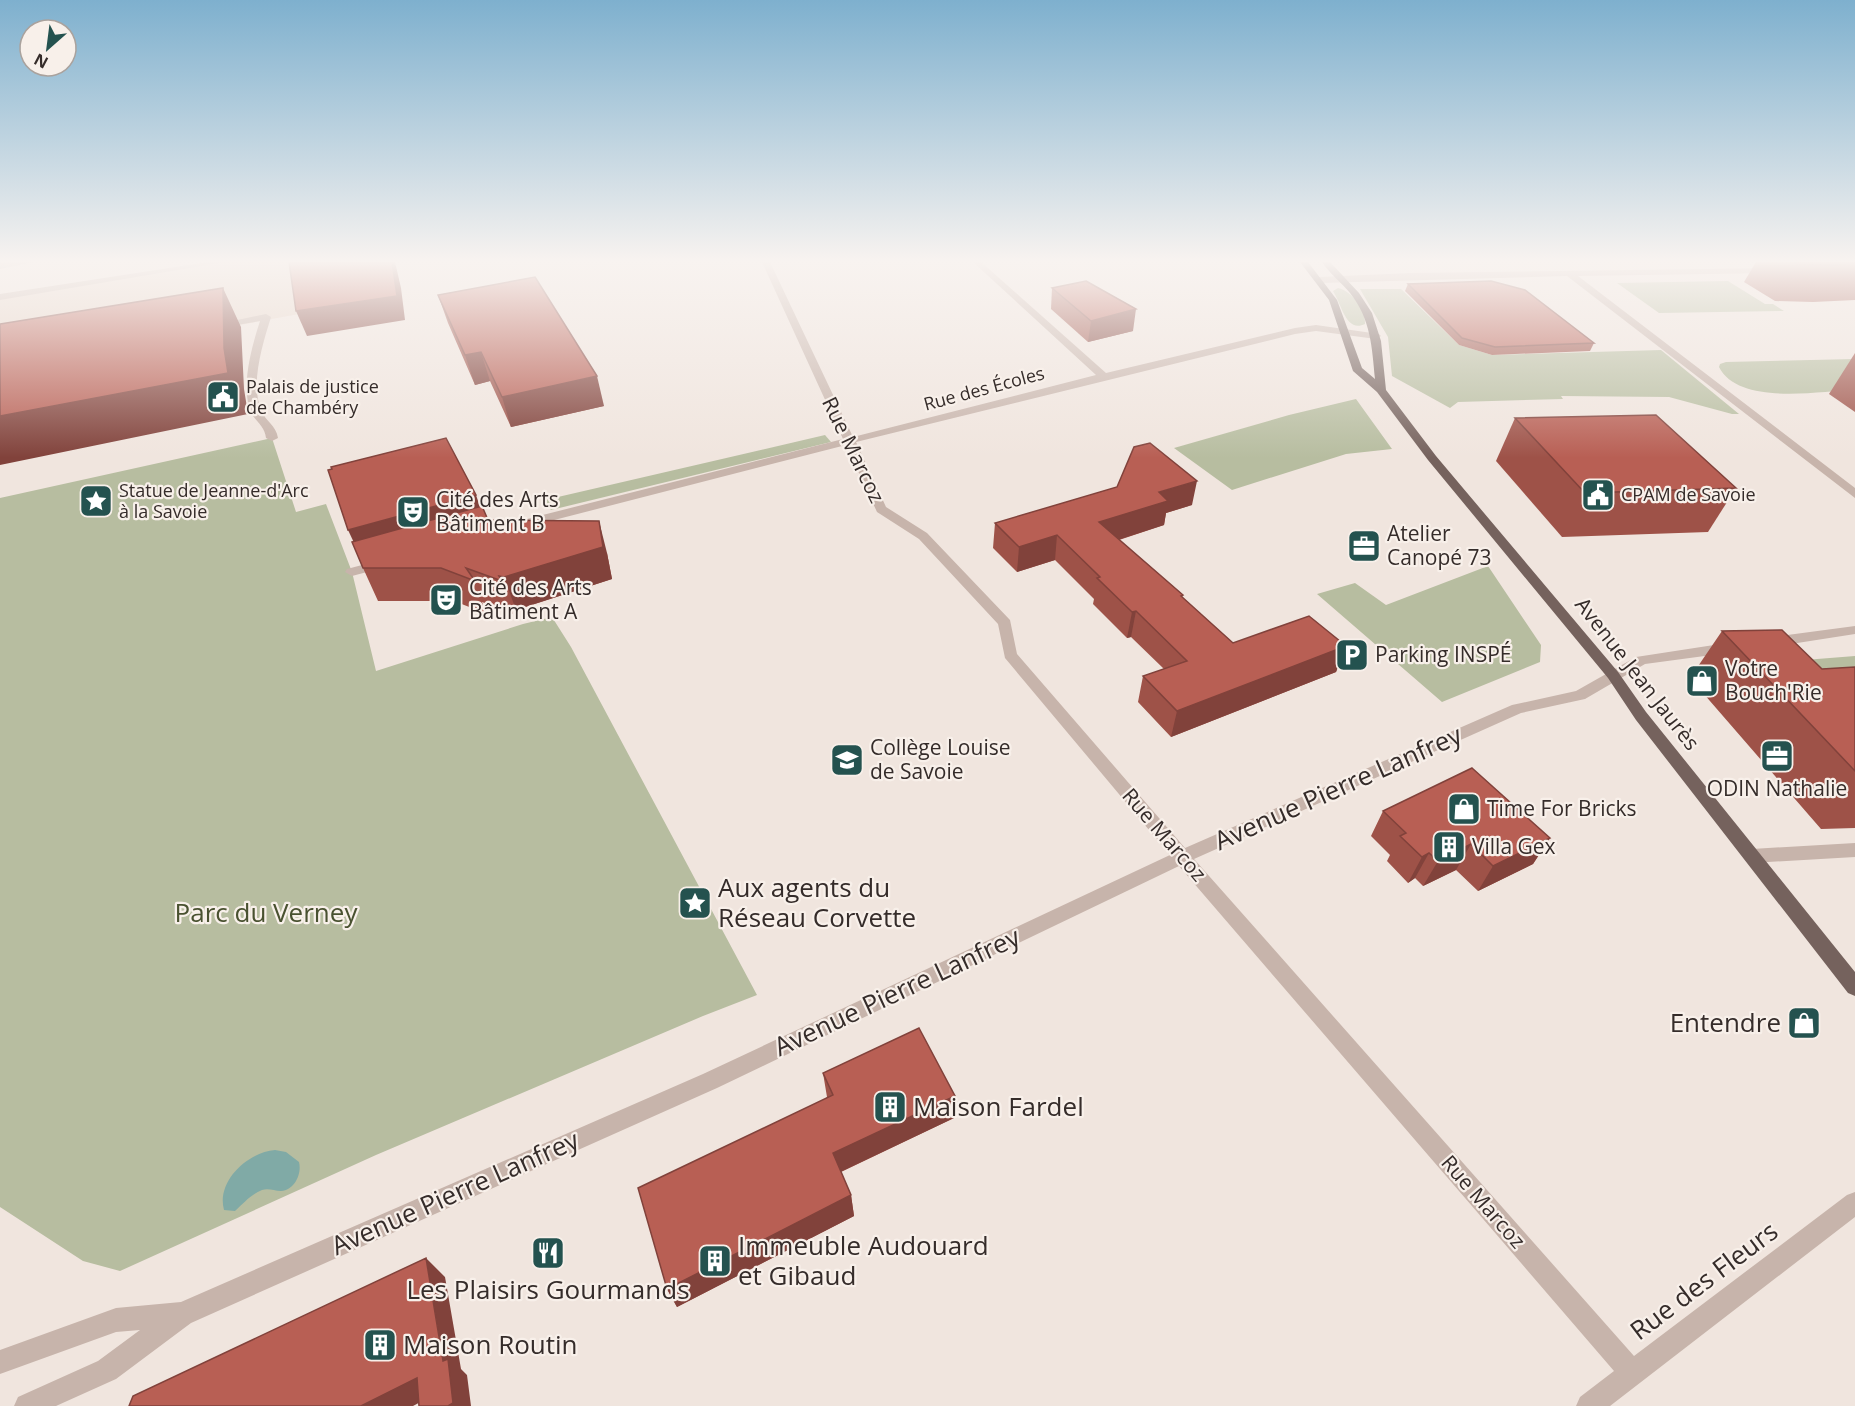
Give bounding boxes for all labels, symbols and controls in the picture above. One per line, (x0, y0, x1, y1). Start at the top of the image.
north arrow (18, 18, 78, 78)
text: N (30, 48, 52, 74)
street label: Rue des Écoles (921, 360, 1047, 416)
place label: Palais de justice de Chambéry (246, 374, 379, 419)
public building icon: Palais de justice de Chambéry (205, 379, 241, 415)
street label: Rue Marcoz (816, 392, 892, 507)
public building icon: CPAM de Savoie (1580, 477, 1616, 513)
place label: Statue de Jeanne-d'Arc à la Savoie (119, 478, 309, 523)
place label: CPAM de Savoie (1621, 482, 1756, 506)
place icon: Statue de Jeanne-d'Arc à la Savoie (78, 483, 114, 519)
place label: Cité des Arts Bâtiment B (436, 485, 559, 537)
theatre icon: Cité des Arts Bâtiment B (395, 494, 431, 530)
place label: Atelier Canopé 73 (1387, 519, 1492, 571)
office icon: Atelier Canopé 73 (1346, 528, 1382, 564)
place label: Cité des Arts Bâtiment A (469, 573, 592, 625)
theatre icon: Cité des Arts Bâtiment A (428, 582, 464, 618)
street label: Avenue Jean Jaurès (1569, 591, 1706, 756)
parking icon: Parking INSPÉ (1334, 637, 1370, 673)
place label: Parking INSPÉ (1375, 640, 1511, 668)
place label: Votre Bouch'Rie (1725, 654, 1822, 706)
shop icon: Votre Bouch'Rie (1684, 663, 1720, 699)
street label: Avenue Pierre Lanfrey (1208, 716, 1468, 858)
place label: Collège Louise de Savoie (870, 733, 1010, 785)
office icon: ODIN Nathalie (1759, 738, 1795, 774)
school or university icon: Collège Louise de Savoie (829, 742, 865, 778)
place label: ODIN Nathalie (1707, 774, 1847, 802)
street label: Rue Marcoz (1117, 782, 1213, 887)
shop icon: Time For Bricks (1446, 791, 1482, 827)
place label: Time For Bricks (1487, 794, 1637, 822)
building icon: Villa Gex (1431, 829, 1467, 865)
place label: Villa Gex (1472, 832, 1556, 860)
place label: Aux agents du Réseau Corvette (718, 869, 916, 935)
place icon: Aux agents du Réseau Corvette (677, 885, 713, 921)
park label: Parc du Verney (175, 894, 358, 930)
street label: Avenue Pierre Lanfrey (768, 918, 1026, 1064)
place label: Entendre (1670, 1004, 1781, 1040)
shop icon: Entendre (1786, 1005, 1822, 1041)
place label: Maison Fardel (913, 1088, 1084, 1124)
building icon: Maison Fardel (872, 1089, 908, 1125)
street label: Avenue Pierre Lanfrey (325, 1121, 585, 1263)
street label: Rue Marcoz (1436, 1149, 1532, 1254)
street label: Rue des Fleurs (1622, 1213, 1785, 1348)
place label: Immeuble Audouard et Gibaud (738, 1227, 989, 1293)
restaurant icon: Les Plaisirs Gourmands (530, 1235, 566, 1271)
building icon: Immeuble Audouard et Gibaud (697, 1243, 733, 1279)
place label: Les Plaisirs Gourmands (406, 1271, 690, 1307)
place label: Maison Routin (403, 1326, 578, 1362)
building icon: Maison Routin (362, 1327, 398, 1363)

